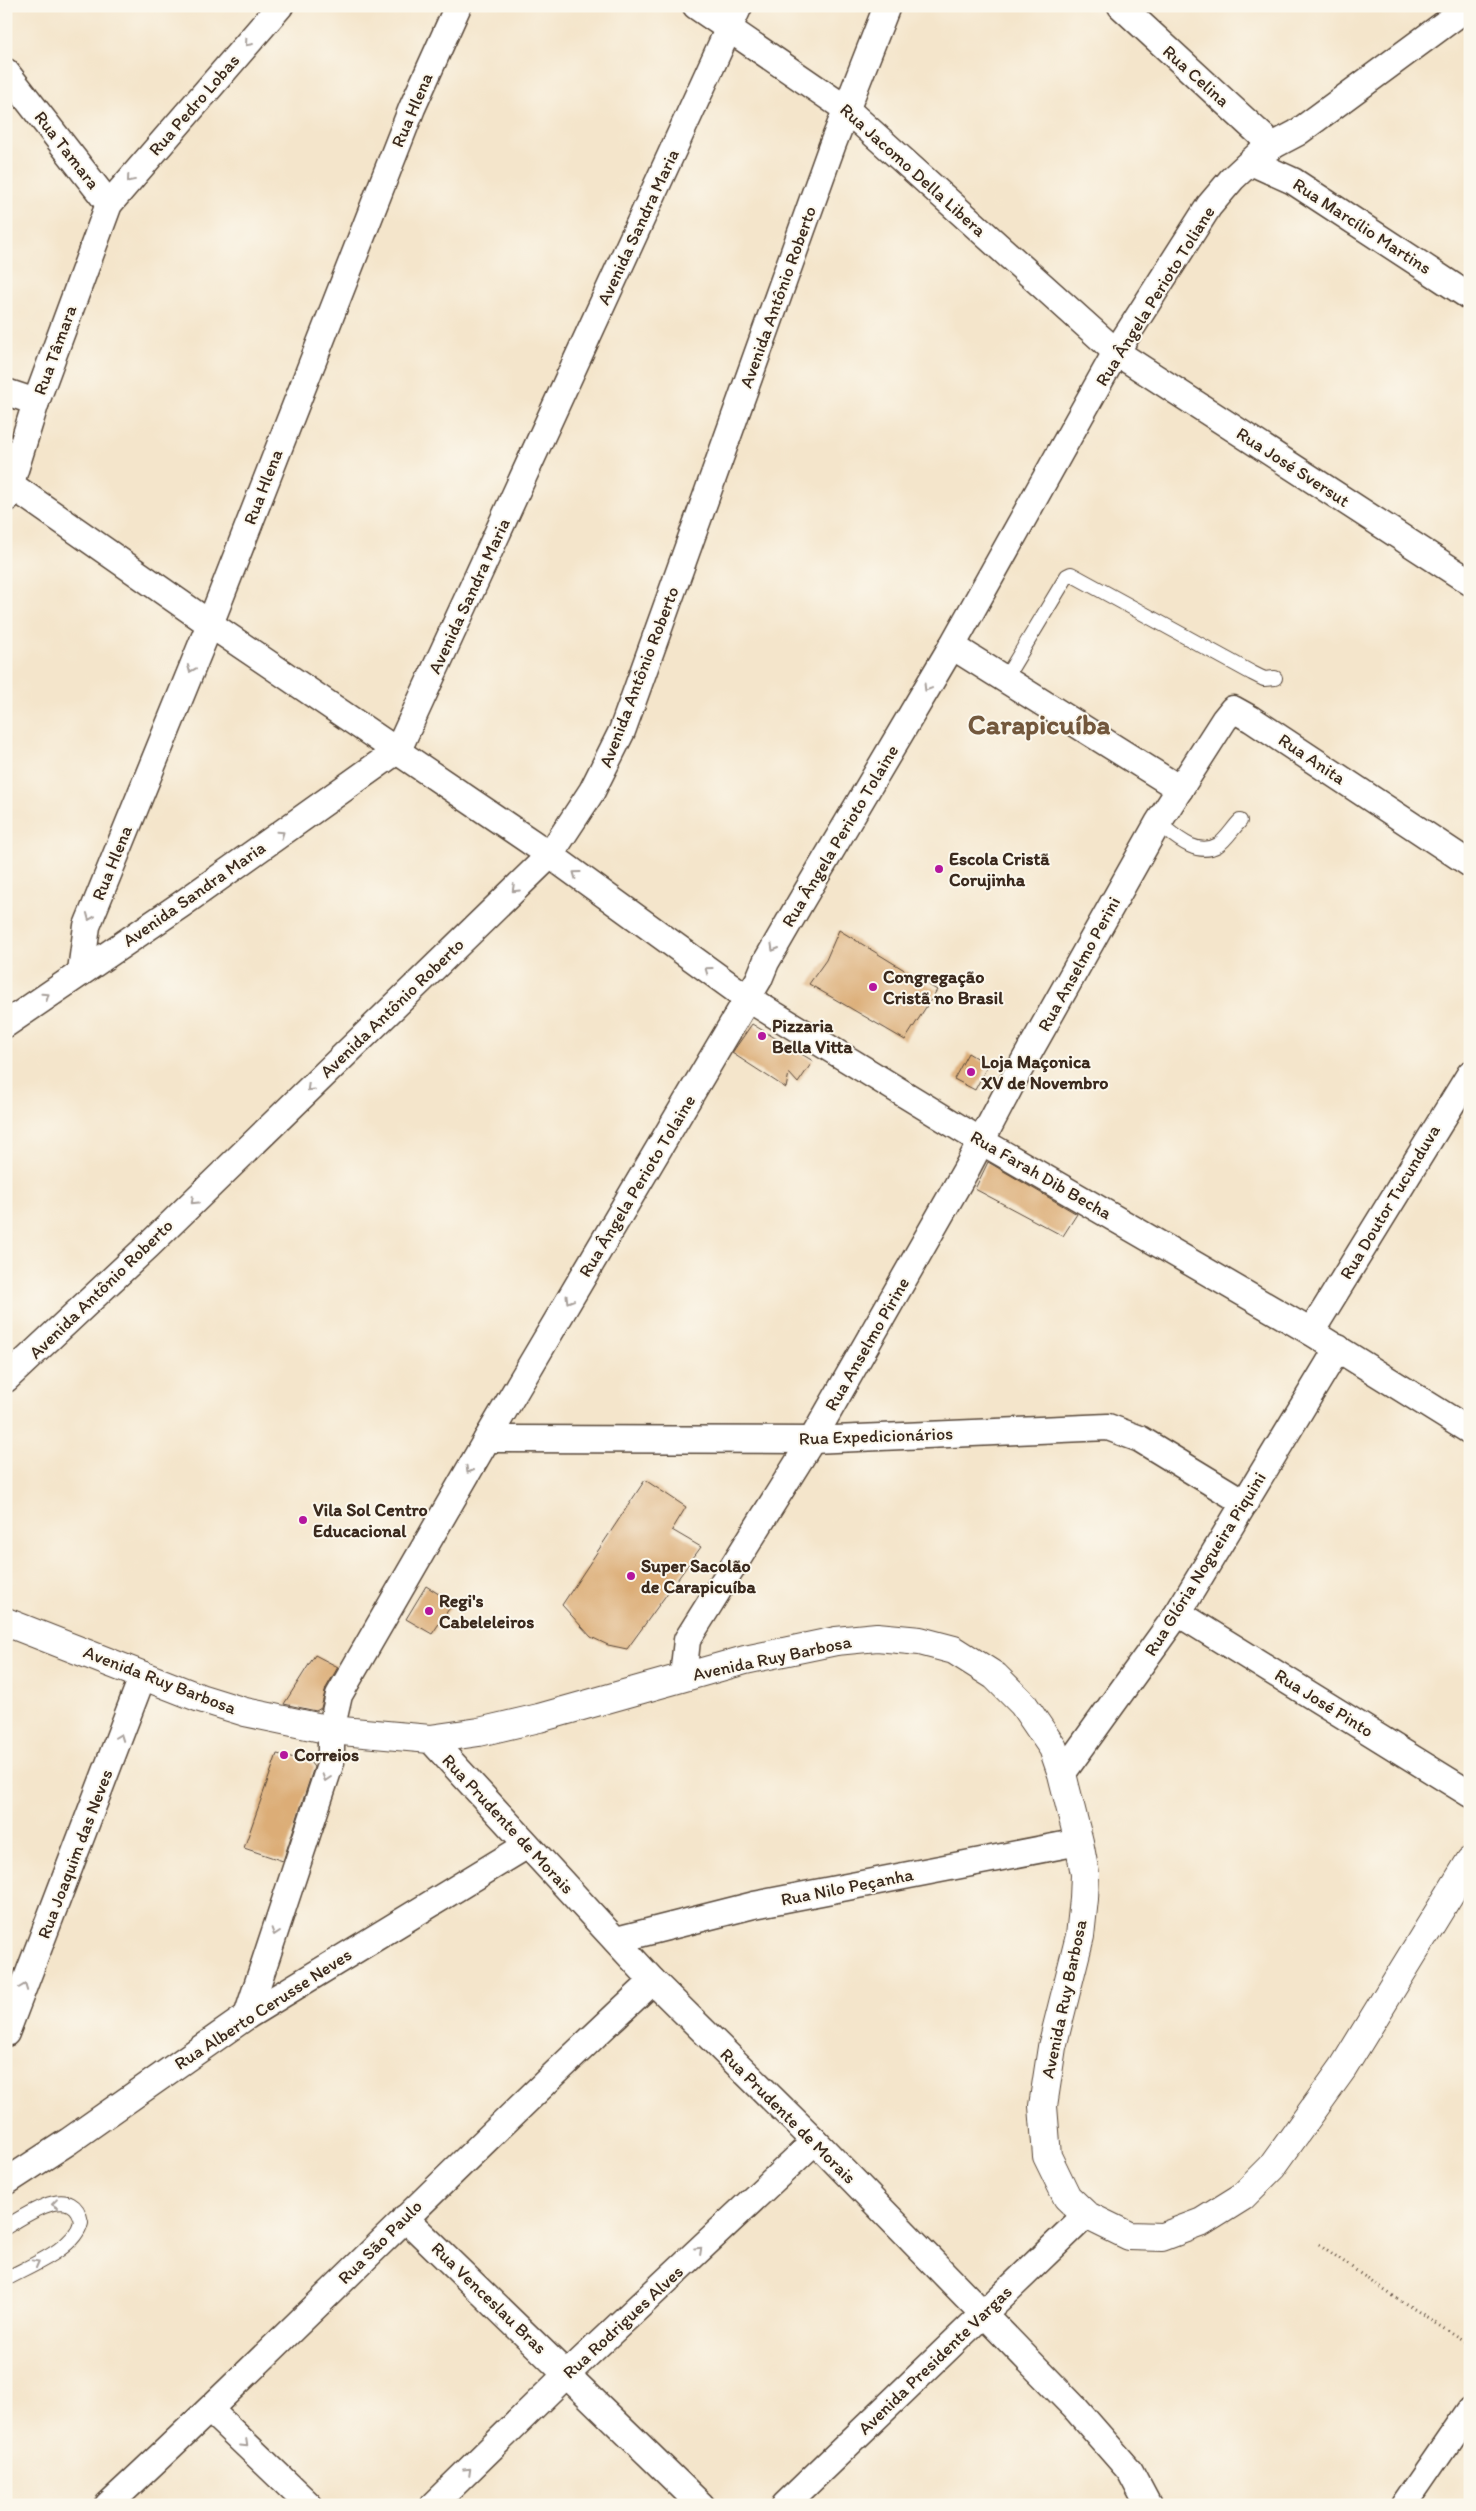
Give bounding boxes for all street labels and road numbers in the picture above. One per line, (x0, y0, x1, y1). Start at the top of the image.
street label: Rua Celina (1158, 40, 1234, 112)
street label: Rua Pedro Lobas (144, 50, 244, 160)
street label: Rua Hlena (386, 69, 438, 151)
street label: Rua Jacomo Della Libera (835, 99, 991, 242)
street label: Rua Tamara (30, 106, 104, 194)
street label: Avenida Sandra Maria (592, 146, 684, 308)
street label: Rua Marcílio Martins (1289, 173, 1435, 279)
street label: Rua Ângela Perioto Toliane (1091, 202, 1219, 390)
street label: Avenida Antônio Roberto (735, 203, 821, 391)
street label: Rua Tâmara (29, 302, 82, 398)
street label: Rua José Sversut (1232, 422, 1354, 512)
street label: Rua Hlena (239, 446, 288, 528)
street label: Avenida Sandra Maria (423, 515, 515, 677)
street label: Avenida Antônio Roberto (594, 583, 684, 771)
street label: Rua Anita (1274, 729, 1350, 790)
street label: Rua Ângela Perioto Tolaine (777, 741, 903, 931)
street label: Rua Hlena (87, 822, 137, 904)
street label: Avenida Sandra Maria (118, 836, 270, 951)
street label: Rua Anselmo Perini (1033, 893, 1125, 1035)
street label: Avenida Antônio Roberto (315, 933, 469, 1083)
street label: Rua Ângela Perioto Tolaine (574, 1091, 700, 1281)
street label: Rua Doutor Tucunduva (1335, 1120, 1445, 1283)
street label: Rua Farah Dib Becha (966, 1126, 1116, 1225)
street label: Avenida Antônio Roberto (24, 1214, 178, 1364)
street label: Rua Anselmo Pirine (820, 1273, 914, 1415)
street label: Rua Expedicionários (798, 1422, 954, 1450)
street label: Rua Glória Nogueira Piquini (1139, 1468, 1271, 1660)
street label: Avenida Ruy Barbosa (691, 1630, 854, 1686)
street label: Avenida Ruy Barbosa (81, 1641, 240, 1719)
street label: Rua José Pinto (1270, 1664, 1378, 1742)
street label: Rua Prudente de Morais (437, 1749, 579, 1899)
street label: Rua Joaquim das Neves (33, 1766, 117, 1942)
street label: Rua Nilo Peçanha (779, 1863, 916, 1911)
street label: Avenida Ruy Barbosa (1036, 1917, 1092, 2080)
street label: Rua Alberto Cerusse Neves (170, 1943, 356, 2075)
street label: Rua Prudente de Morais (715, 2043, 861, 2189)
street label: Rua São Paulo (333, 2195, 427, 2289)
street label: Rua Venceslau Bras (427, 2237, 551, 2359)
street label: Rua Rodrigues Alves (558, 2261, 688, 2383)
street label: Avenida Presidente Vargas (853, 2281, 1017, 2439)

